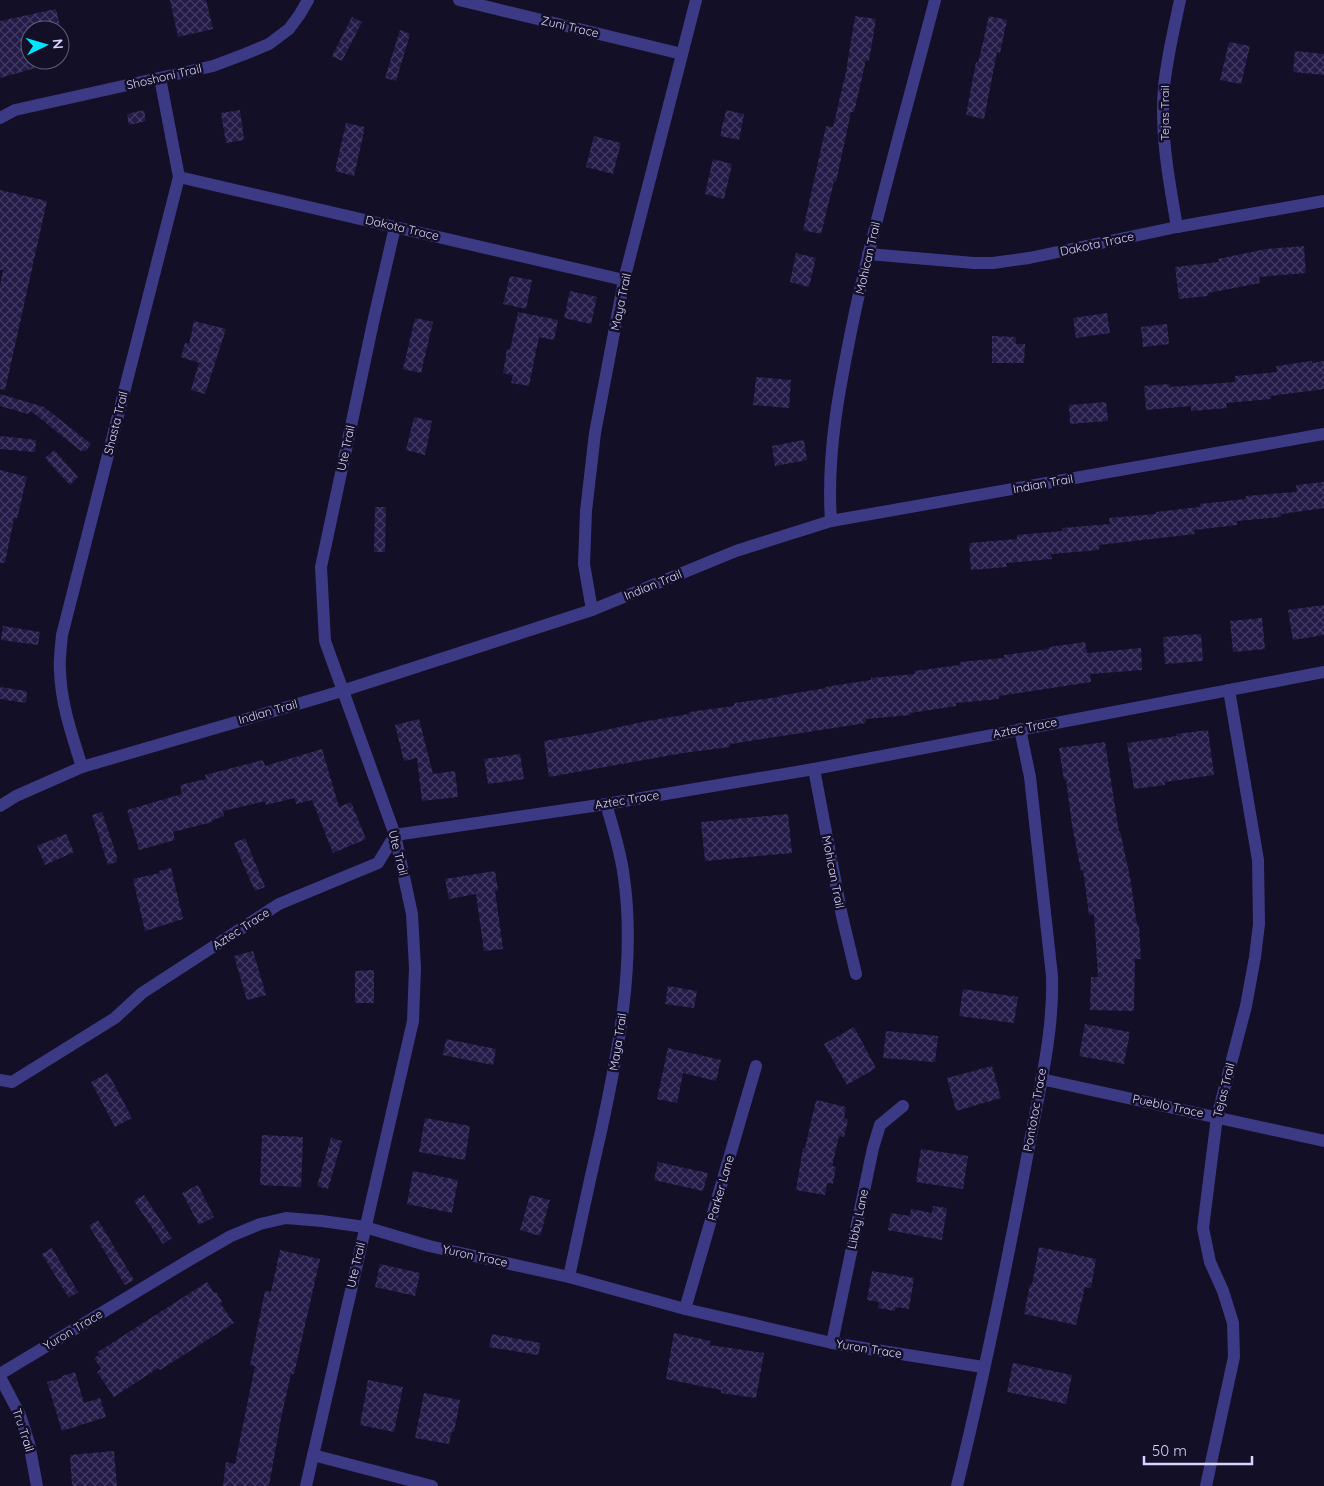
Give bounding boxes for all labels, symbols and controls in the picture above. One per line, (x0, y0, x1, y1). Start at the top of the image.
street label: Zuni Trace (540, 13, 601, 40)
north arrow (20, 20, 70, 70)
text: N (49, 38, 67, 50)
street label: Shoshoni Trail (125, 61, 203, 92)
street label: Tejas Trail (1157, 85, 1172, 141)
street label: Dakota Trace (364, 212, 441, 243)
street label: Mohican Trail (852, 220, 883, 296)
street label: Dakota Trace (1059, 228, 1135, 259)
street label: Maya Trail (607, 272, 634, 332)
street label: Shasta Trail (100, 390, 131, 456)
street label: Ute Trail (333, 424, 358, 472)
street label: Indian Trail (1012, 471, 1074, 496)
street label: Indian Trail (622, 566, 684, 603)
street label: Indian Trail (237, 696, 299, 727)
street label: Aztec Trace (992, 714, 1058, 741)
street label: Aztec Trace (594, 787, 660, 812)
street label: Ute Trail (386, 829, 411, 877)
street label: Mohican Trail (819, 834, 848, 910)
street label: Aztec Trace (209, 904, 272, 953)
street label: Maya Trail (606, 1012, 629, 1072)
street label: Tejas Trail (1210, 1061, 1238, 1119)
street label: Pontotoc Trace (1020, 1067, 1049, 1153)
street label: Pueblo Trace (1131, 1091, 1205, 1120)
street label: Parker Lane (704, 1153, 737, 1222)
street label: Libby Lane (844, 1187, 871, 1250)
street label: Ute Trail (343, 1241, 368, 1289)
street label: Yuron Trace (441, 1241, 509, 1270)
street label: Yuron Trace (40, 1306, 105, 1353)
street label: Yuron Trace (835, 1336, 903, 1361)
street label: Tru Trail (9, 1406, 38, 1453)
scale bar (1144, 1434, 1252, 1466)
text: 50 m (1152, 1441, 1187, 1460)

